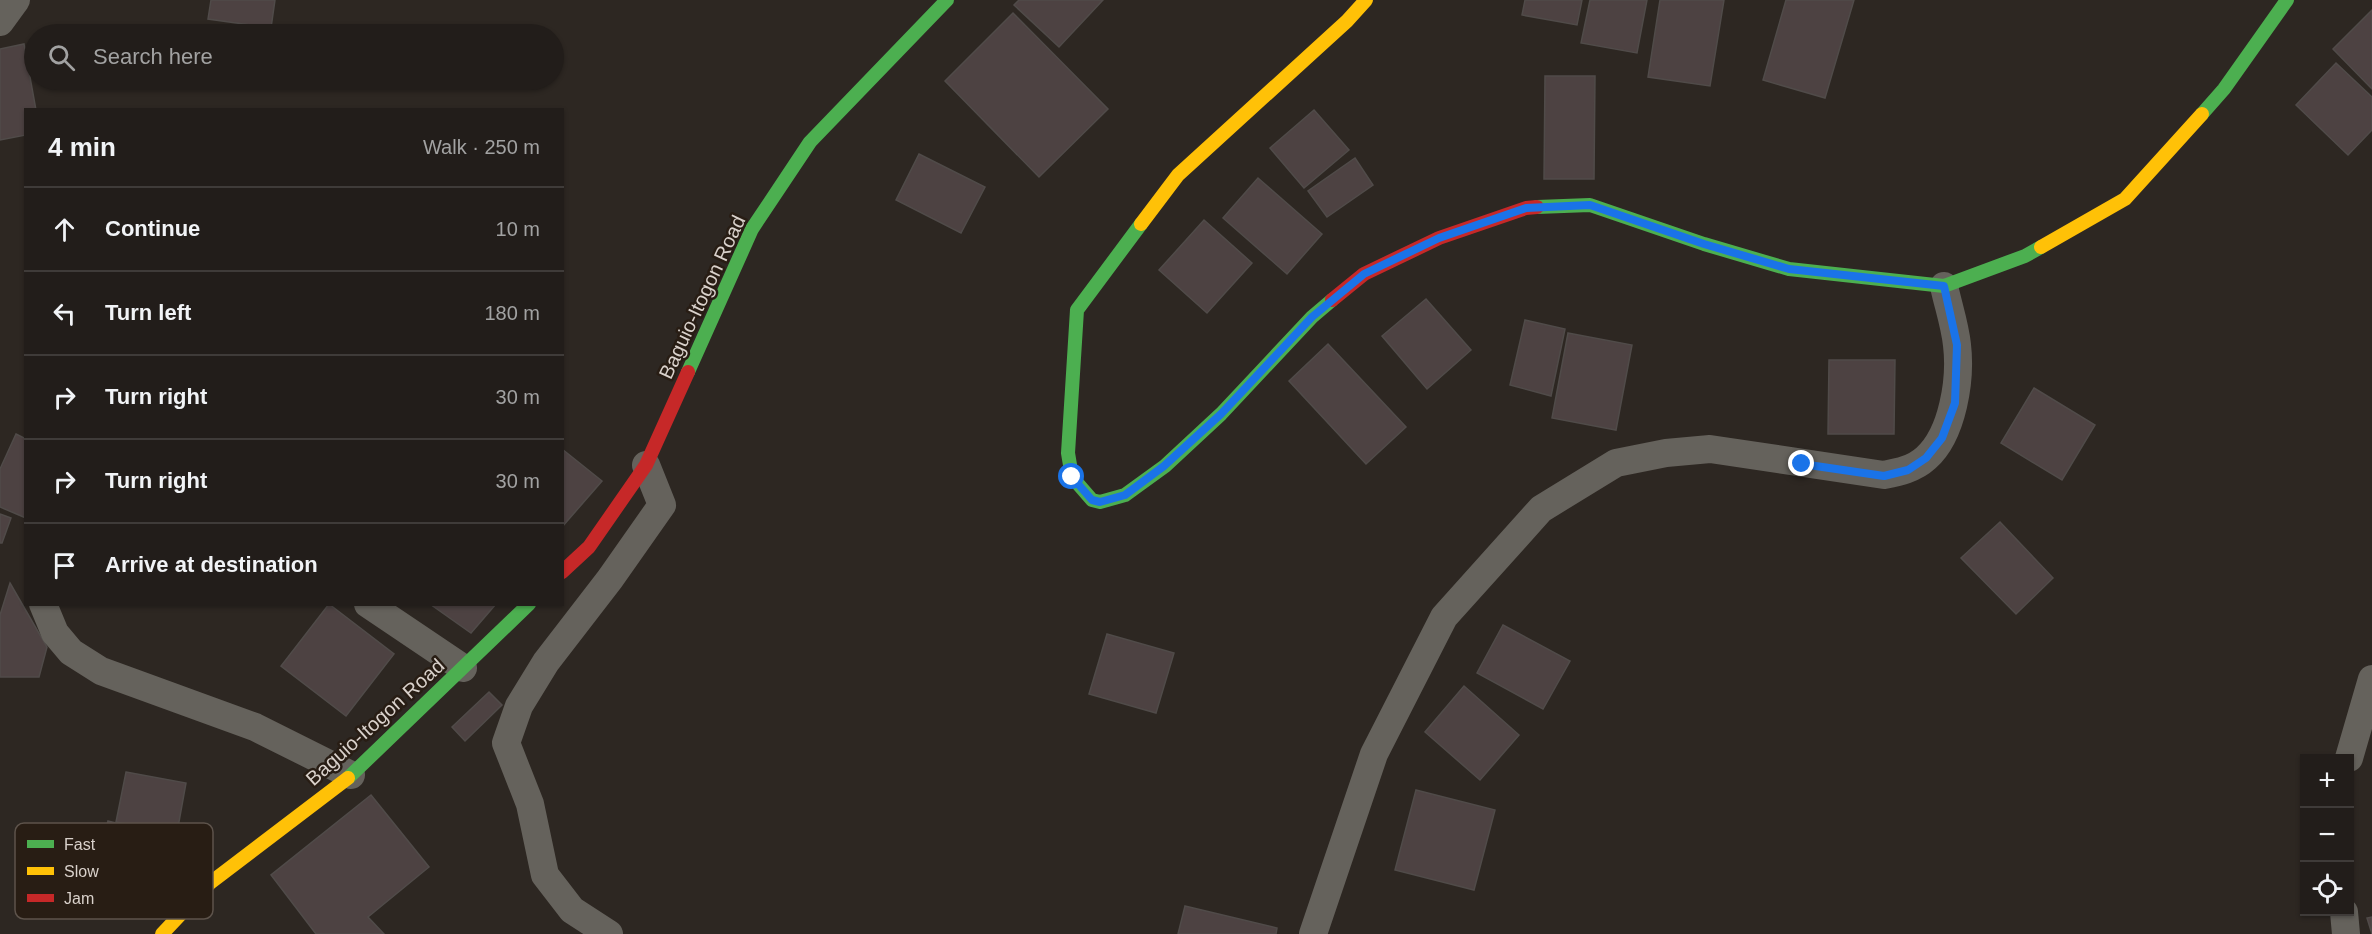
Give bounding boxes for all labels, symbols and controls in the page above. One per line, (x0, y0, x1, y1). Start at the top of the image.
search box (24, 24, 564, 90)
icon: search (45, 41, 78, 74)
text: Search here (93, 44, 213, 69)
text: 4 min (48, 132, 116, 162)
text: Walk · 250 m (423, 136, 540, 158)
street label: Baguio-Itogon Road (654, 212, 750, 382)
icon: ahead (48, 213, 81, 246)
text: Continue (105, 216, 200, 241)
text: 10 m (496, 218, 540, 240)
icon: left (48, 297, 81, 330)
text: Turn left (105, 300, 191, 325)
text: 180 m (484, 302, 540, 324)
icon: right (48, 381, 81, 414)
text: Turn right (105, 384, 207, 409)
text: 30 m (496, 386, 540, 408)
route end (1788, 450, 1814, 476)
route start (1058, 463, 1084, 489)
icon: right (48, 465, 81, 498)
text: Turn right (105, 468, 207, 493)
text: 30 m (496, 470, 540, 492)
icon: arrive (48, 549, 81, 582)
text: Arrive at destination (105, 552, 318, 577)
street label: Baguio-Itogon Road (302, 654, 448, 790)
map controls (2300, 754, 2354, 916)
button: + (2300, 754, 2354, 808)
button: − (2300, 808, 2354, 862)
legend (15, 823, 213, 919)
text: Fast (64, 836, 96, 853)
button: locate (2300, 862, 2354, 916)
text: Slow (64, 863, 99, 880)
text: Jam (64, 890, 94, 907)

